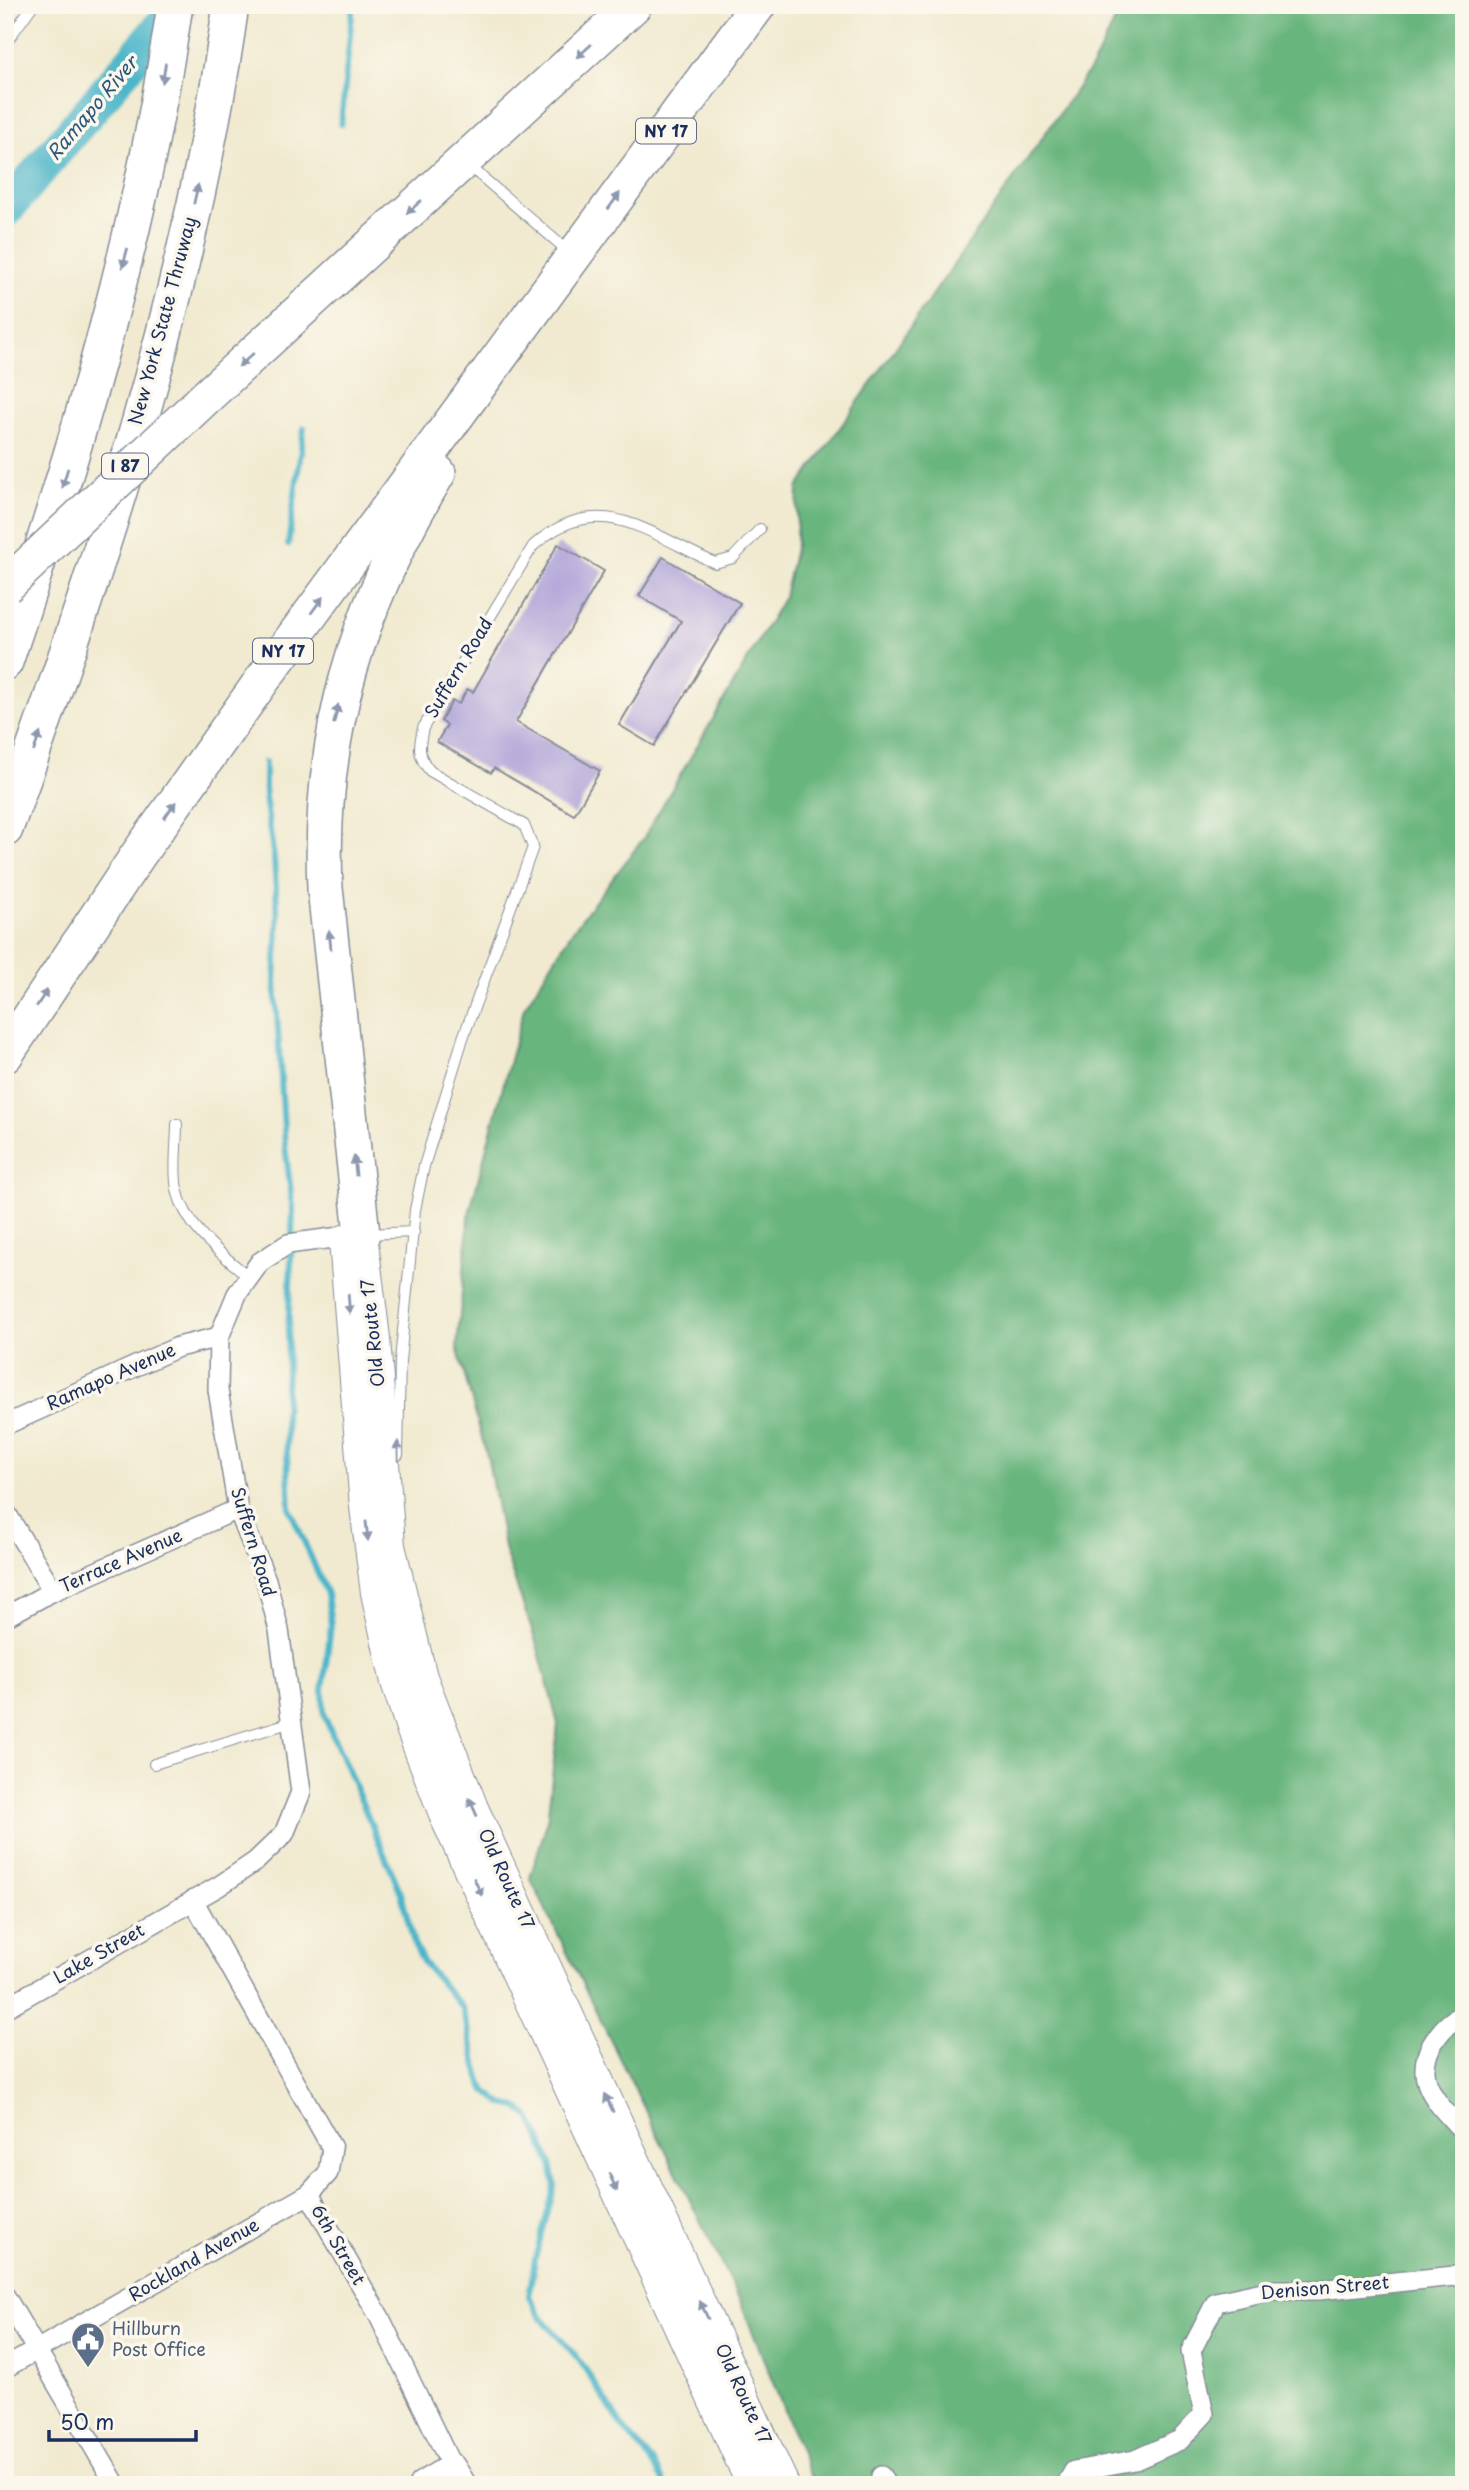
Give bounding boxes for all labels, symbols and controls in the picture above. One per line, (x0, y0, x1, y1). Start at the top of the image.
one-way arrow (576, 43, 593, 59)
water label: Ramapo River (39, 48, 145, 165)
one-way arrow (158, 62, 169, 84)
road number: NY 17 (636, 119, 696, 144)
one-way arrow (190, 183, 201, 205)
one-way arrow (607, 192, 621, 210)
one-way arrow (405, 199, 423, 215)
street label: New York State Thruway (121, 213, 202, 428)
one-way arrow (119, 248, 130, 270)
one-way arrow (238, 352, 255, 368)
road number: I 87 (102, 453, 148, 478)
one-way arrow (59, 468, 69, 489)
one-way arrow (309, 596, 323, 614)
street label: Suffern Road (417, 612, 498, 723)
road number: NY 17 (253, 638, 313, 664)
one-way arrow (331, 703, 342, 725)
one-way arrow (31, 731, 42, 752)
one-way arrow (163, 801, 177, 819)
one-way arrow (324, 929, 335, 951)
one-way arrow (36, 988, 49, 1008)
one-way arrow (349, 1155, 360, 1177)
street label: Old Route 17 (352, 1277, 391, 1389)
one-way arrow (344, 1293, 355, 1315)
street label: Ramapo Avenue (41, 1335, 180, 1416)
one-way arrow (392, 1440, 403, 1462)
street label: Suffern Road (225, 1483, 284, 1600)
street label: Terrace Avenue (55, 1520, 186, 1599)
one-way arrow (362, 1520, 373, 1542)
one-way arrow (467, 1797, 479, 1817)
street label: Old Route 17 (472, 1823, 543, 1934)
one-way arrow (473, 1876, 484, 1897)
street label: Lake Street (48, 1916, 149, 1990)
one-way arrow (603, 2093, 615, 2113)
one-way arrow (608, 2172, 619, 2192)
street label: 6th Street (305, 2199, 373, 2289)
street label: Rockland Avenue (123, 2210, 264, 2307)
street label: Denison Street (1260, 2267, 1390, 2306)
one-way arrow (698, 2300, 710, 2320)
place label: Hillburn Post Office (112, 2314, 206, 2362)
public building icon: Hillburn Post Office (69, 2320, 107, 2369)
street label: Old Route 17 (709, 2338, 780, 2449)
scale bar (49, 2399, 196, 2443)
text: 50 m (60, 2405, 114, 2437)

